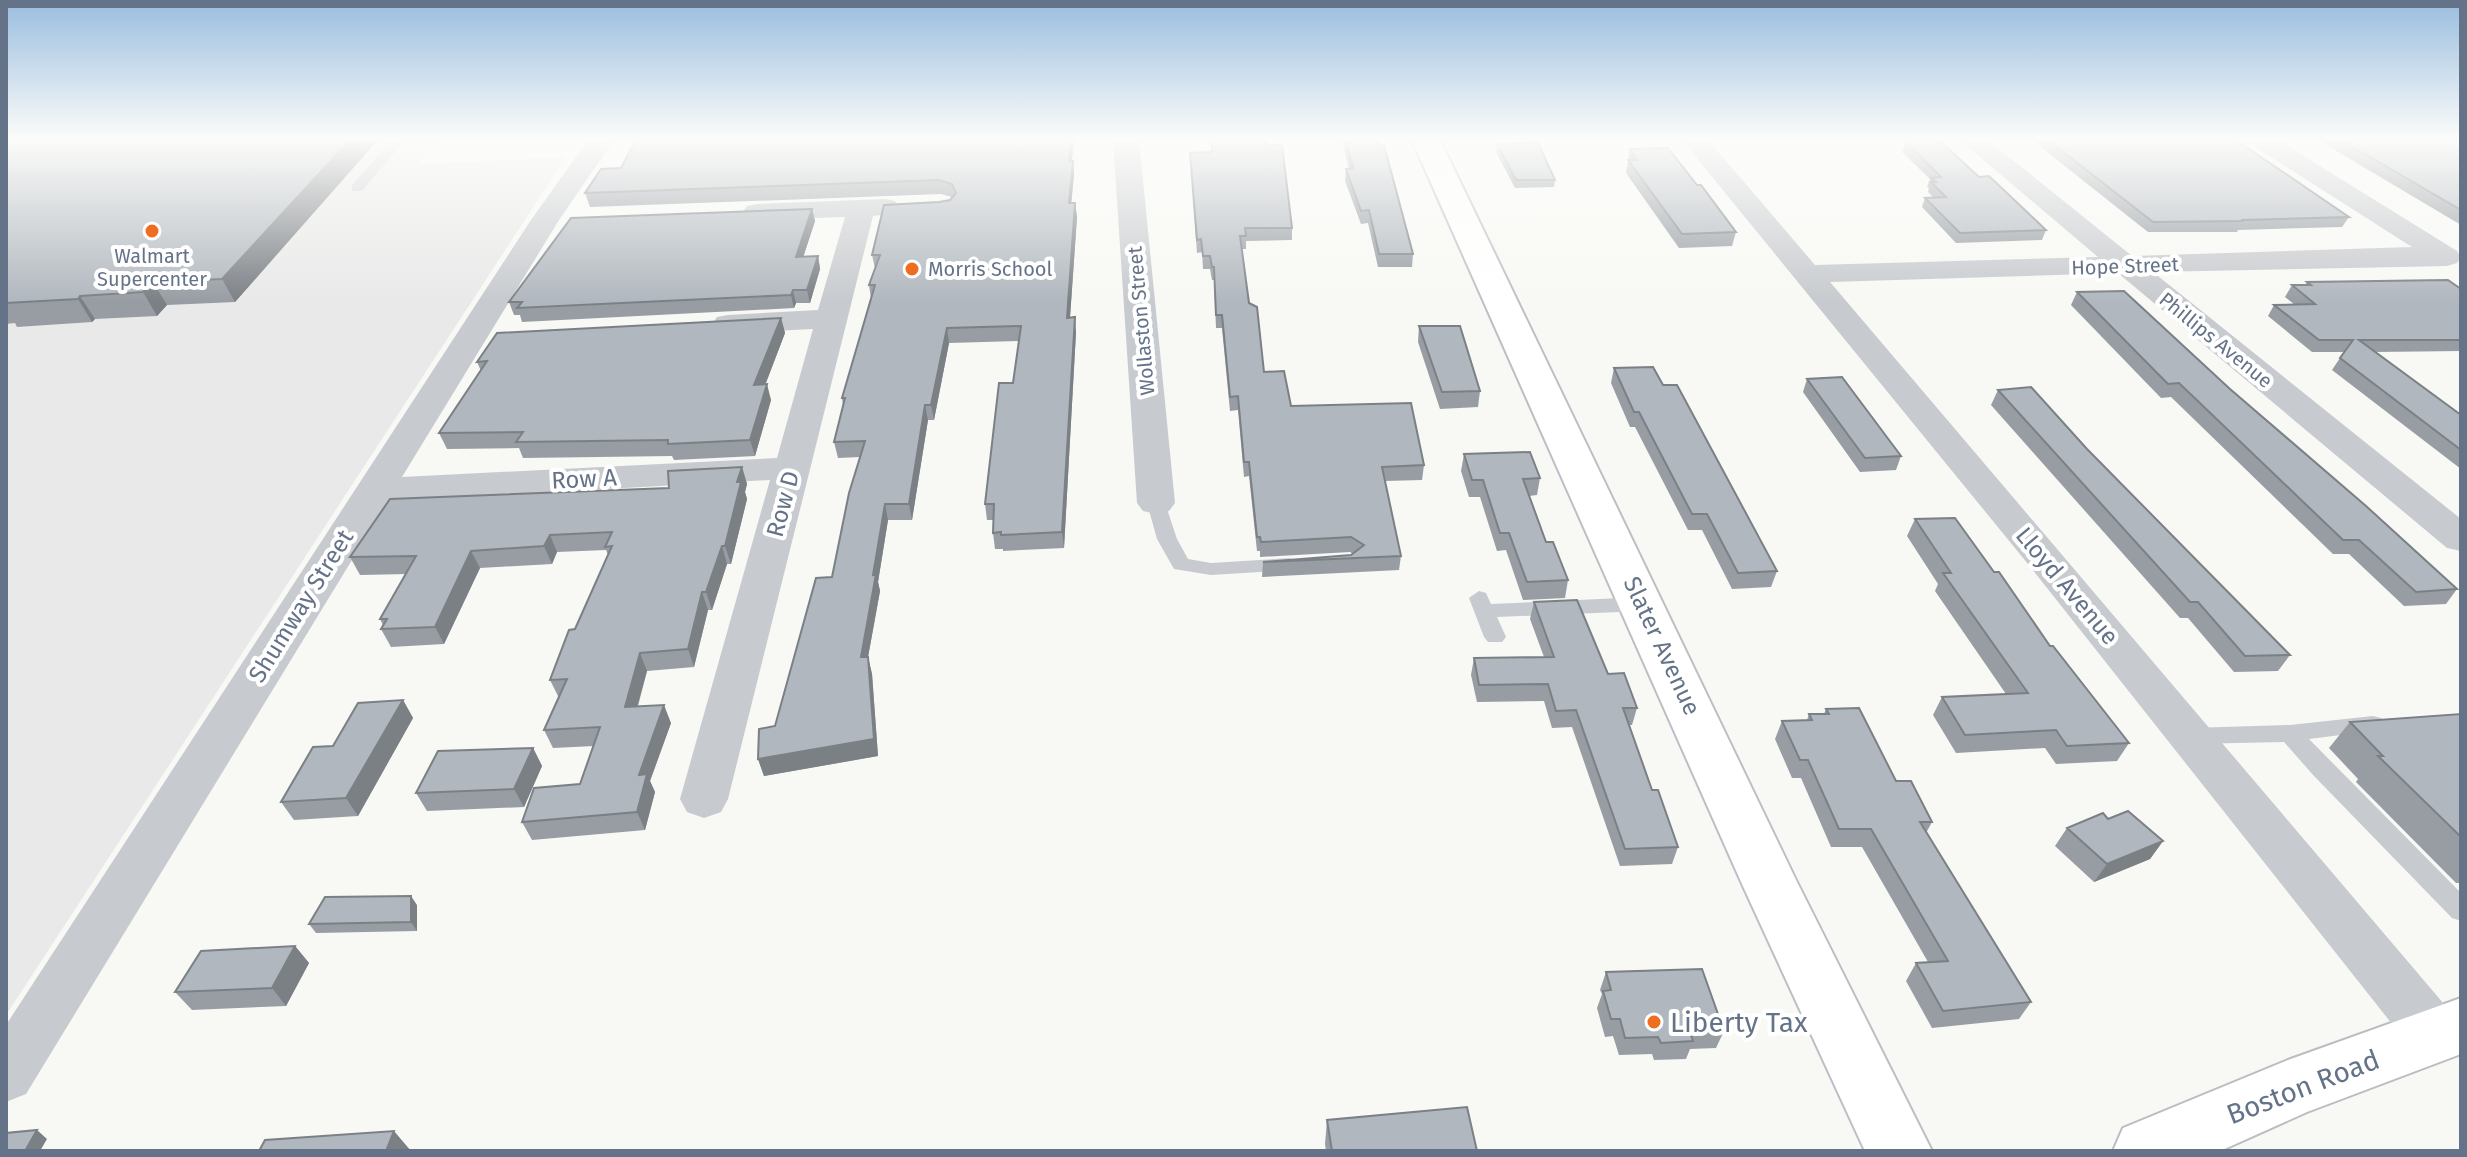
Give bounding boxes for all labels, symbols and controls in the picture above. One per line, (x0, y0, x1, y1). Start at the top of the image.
marker: Walmart Supercenter (143, 222, 161, 240)
place label: Walmart Supercenter (97, 244, 207, 291)
street label: Wollaston Street (1122, 245, 1159, 397)
street label: Hope Street (2071, 252, 2180, 280)
place label: Morris School (928, 257, 1052, 281)
marker: Morris School (903, 260, 921, 278)
street label: Phillips Avenue (2154, 287, 2278, 393)
street label: Row A (551, 463, 618, 495)
street label: Row D (761, 468, 805, 540)
street label: Lloyd Avenue (2010, 522, 2124, 650)
street label: Shumway Street (243, 524, 359, 687)
street label: Slater Avenue (1618, 572, 1706, 720)
place label: Liberty Tax (1670, 1006, 1808, 1039)
marker: Liberty Tax (1645, 1013, 1663, 1031)
street label: Boston Road (2222, 1043, 2384, 1131)

